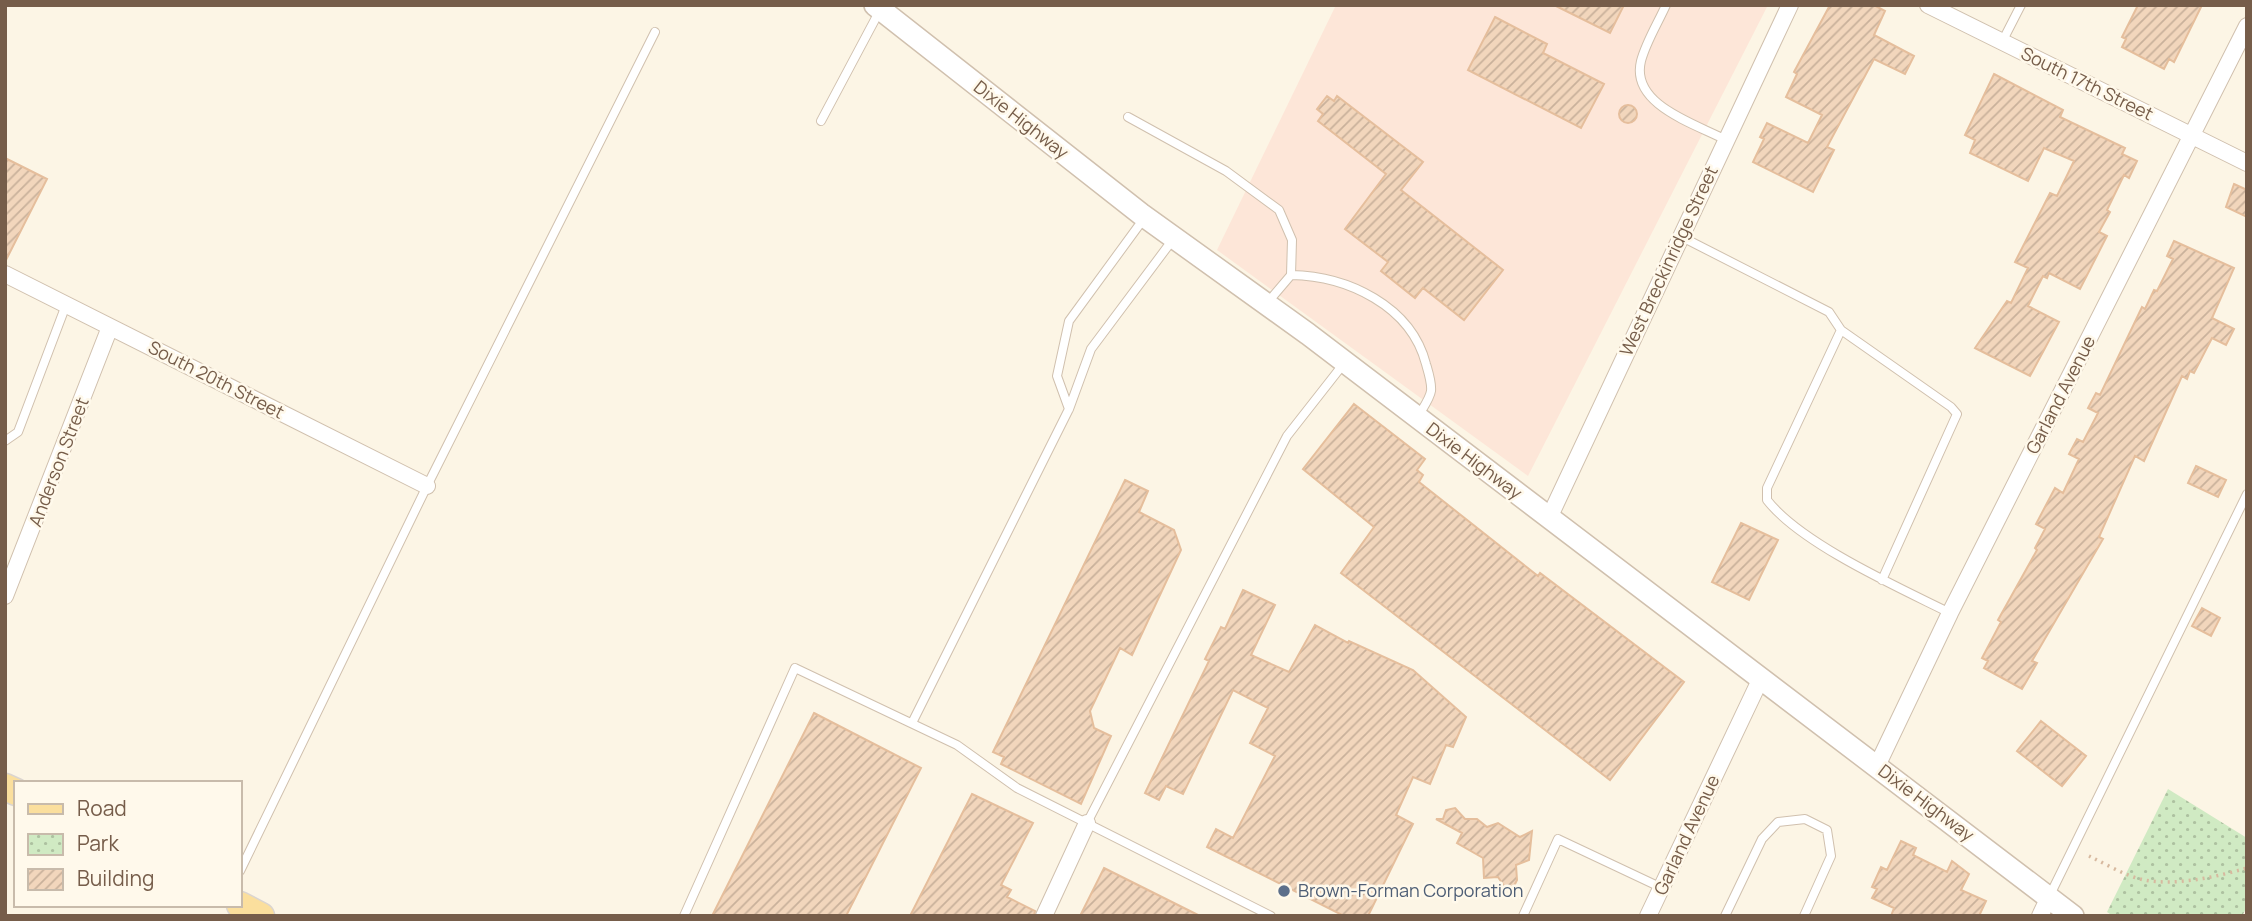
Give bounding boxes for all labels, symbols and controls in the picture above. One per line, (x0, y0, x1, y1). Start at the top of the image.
street label: South 17th Street (2017, 41, 2158, 126)
street label: Dixie Highway (969, 75, 1074, 164)
street label: West Breckinridge Street (1613, 162, 1723, 360)
street label: Garland Avenue (2020, 331, 2100, 458)
street label: South 20th Street (144, 334, 289, 424)
street label: Anderson Street (22, 394, 94, 530)
street label: Dixie Highway (1422, 416, 1528, 504)
street label: Dixie Highway (1874, 758, 1980, 846)
street label: Garland Avenue (1648, 771, 1724, 899)
legend (14, 781, 242, 907)
text: Road (77, 794, 127, 822)
text: Park (77, 829, 119, 857)
text: Building (77, 864, 154, 892)
place label: Brown-Forman Corporation (1298, 878, 1523, 902)
marker: Brown-Forman Corporation (1276, 883, 1292, 899)

